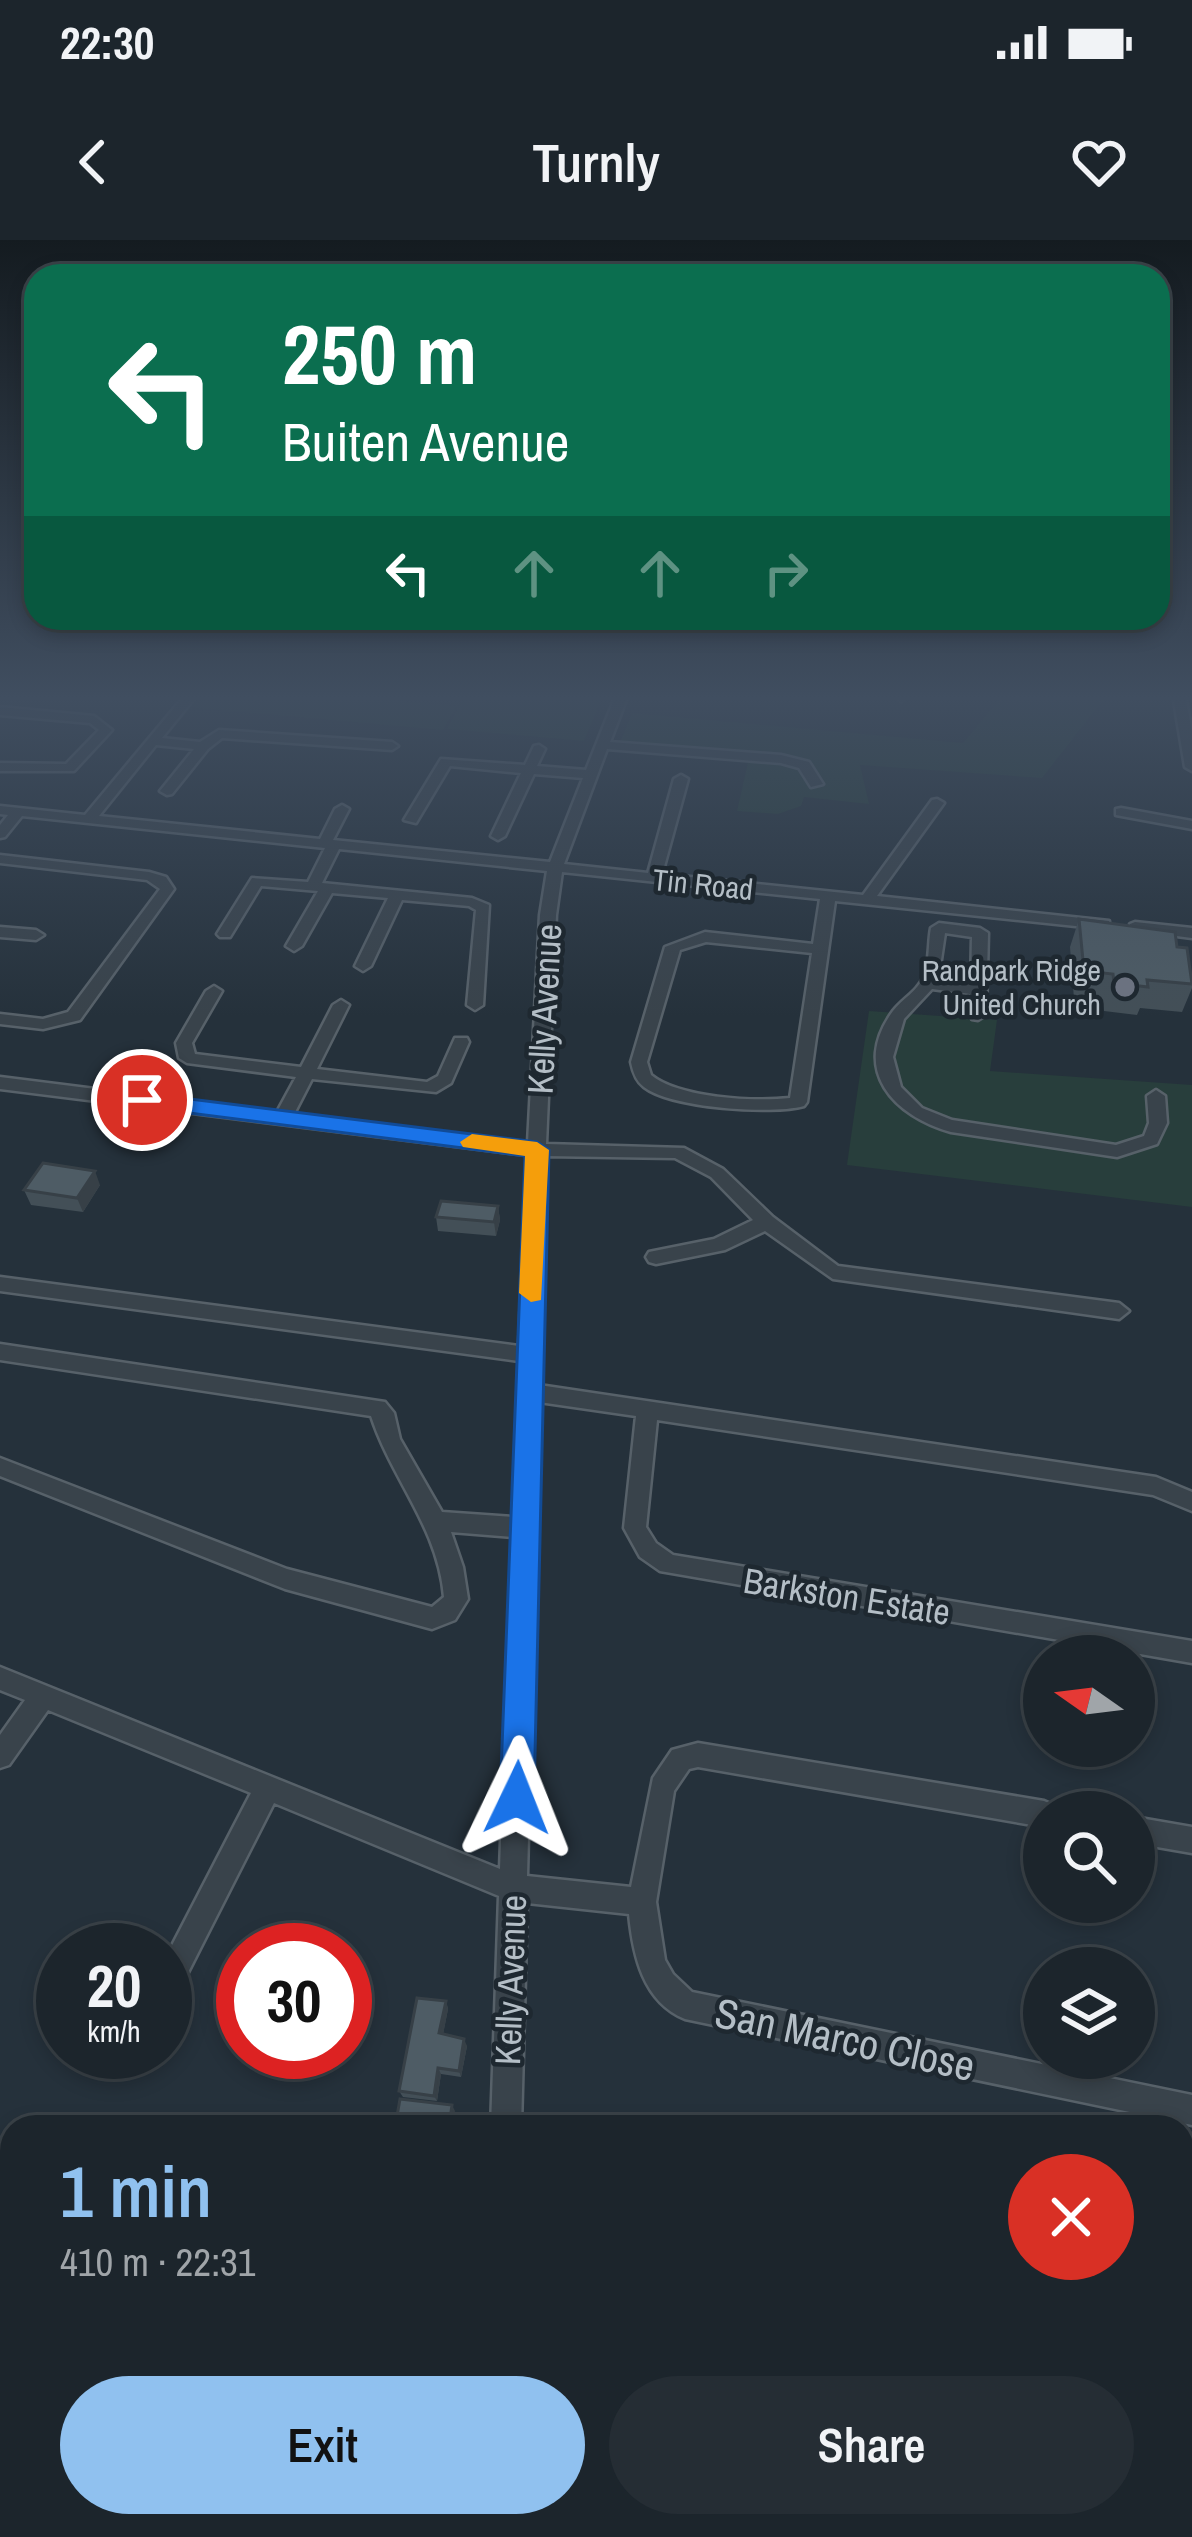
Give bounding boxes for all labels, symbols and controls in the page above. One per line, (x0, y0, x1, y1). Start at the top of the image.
text: 22:30 (60, 12, 154, 73)
text: Turnly (532, 126, 660, 199)
icon: back (60, 129, 126, 195)
icon: heart (1066, 129, 1132, 195)
text: 250 m (282, 297, 477, 410)
icon: left (84, 312, 240, 468)
text: Buiten Avenue (282, 405, 569, 478)
icon: left (375, 540, 441, 606)
icon: ahead (501, 540, 567, 606)
icon: ahead (627, 540, 693, 606)
icon: right (753, 540, 819, 606)
street label: Tin Road (651, 859, 755, 909)
street label: Kelly Avenue (516, 923, 572, 1095)
place label: Randpark Ridge United Church (922, 950, 1101, 1024)
marker: Randpark Ridge United Church (1112, 974, 1138, 1000)
pin (91, 1049, 193, 1151)
icon: arrive (109, 1067, 175, 1133)
street label: Barkston Estate (740, 1556, 954, 1636)
north arrow (1023, 1635, 1155, 1767)
map controls (1023, 1635, 1155, 2079)
position arrow (454, 1735, 580, 1861)
button: search (1023, 1791, 1155, 1923)
street label: Kelly Avenue (483, 1894, 537, 2066)
speed limit sign: 30 (216, 1923, 372, 2079)
text: 20 (87, 1945, 141, 2026)
button: layers (1023, 1947, 1155, 2079)
street label: San Marco Close (710, 1984, 980, 2094)
text: km/h (87, 2011, 141, 2051)
text: 1 min (60, 2142, 212, 2239)
button: close (1008, 2154, 1134, 2280)
text: 410 m · 22:31 (60, 2236, 256, 2288)
button: Exit (60, 2376, 585, 2514)
button: Share (609, 2376, 1134, 2514)

